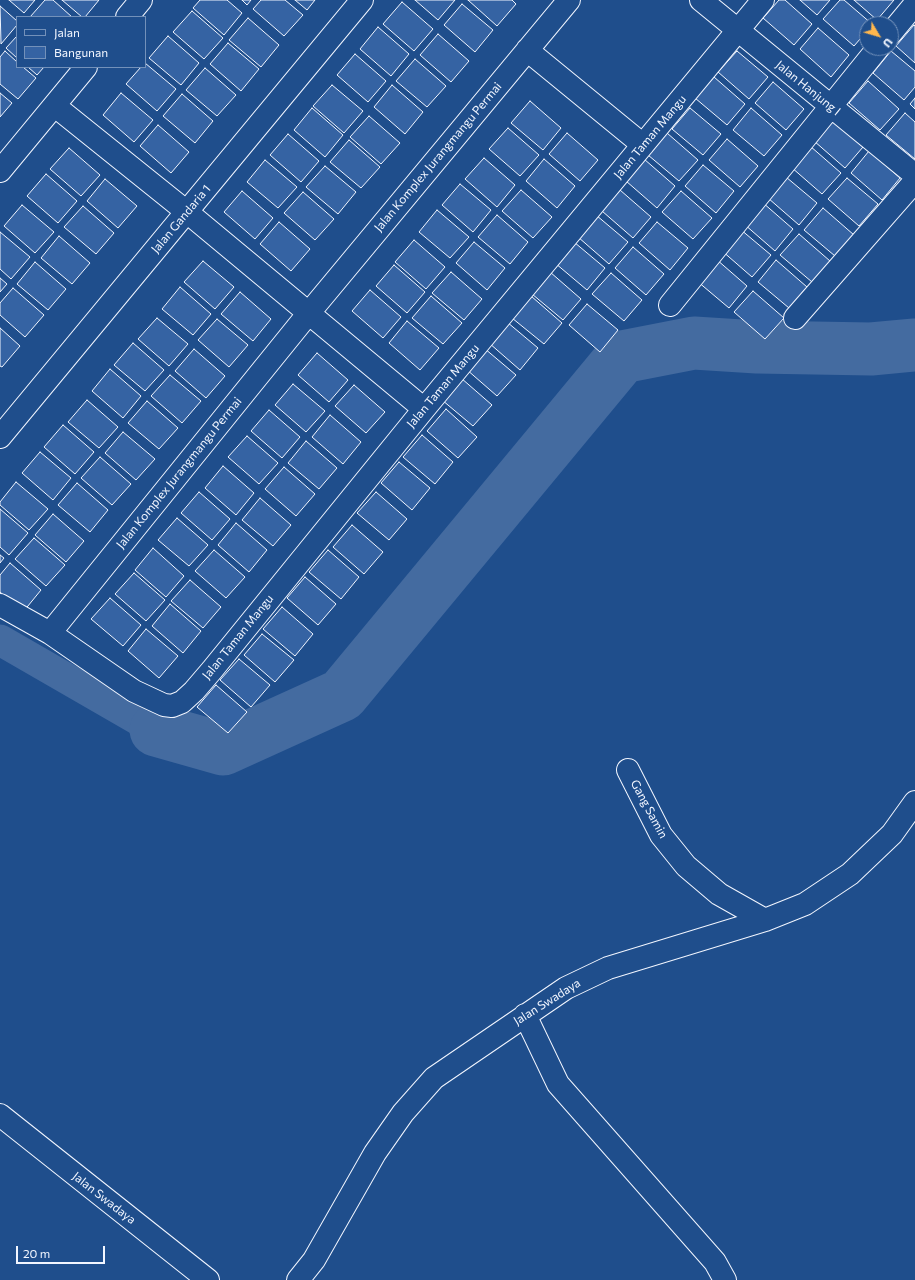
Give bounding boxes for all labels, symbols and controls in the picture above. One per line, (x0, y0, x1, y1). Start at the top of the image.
legend (16, 16, 146, 68)
north arrow (859, 16, 899, 56)
text: Jalan (54, 25, 80, 39)
text: U (880, 36, 896, 50)
text: Bangunan (54, 45, 108, 59)
street label: Jalan Hanjung I (773, 57, 843, 119)
street label: Jalan Komplex Jurangmangu Permai (371, 79, 505, 235)
street label: Jalan Taman Mangu (611, 92, 689, 182)
street label: Jalan Gandaria 1 (148, 182, 214, 256)
street label: Jalan Taman Mangu (404, 341, 482, 431)
street label: Jalan Komplex Jurangmangu Permai (113, 394, 245, 552)
street label: Jalan Taman Mangu (199, 592, 277, 682)
street label: Gang Samin (628, 777, 670, 841)
street label: Jalan Swadaya (511, 976, 583, 1028)
street label: Jalan Swadaya (70, 1169, 138, 1227)
scale bar (18, 1238, 107, 1264)
text: 20 m (23, 1246, 50, 1260)

